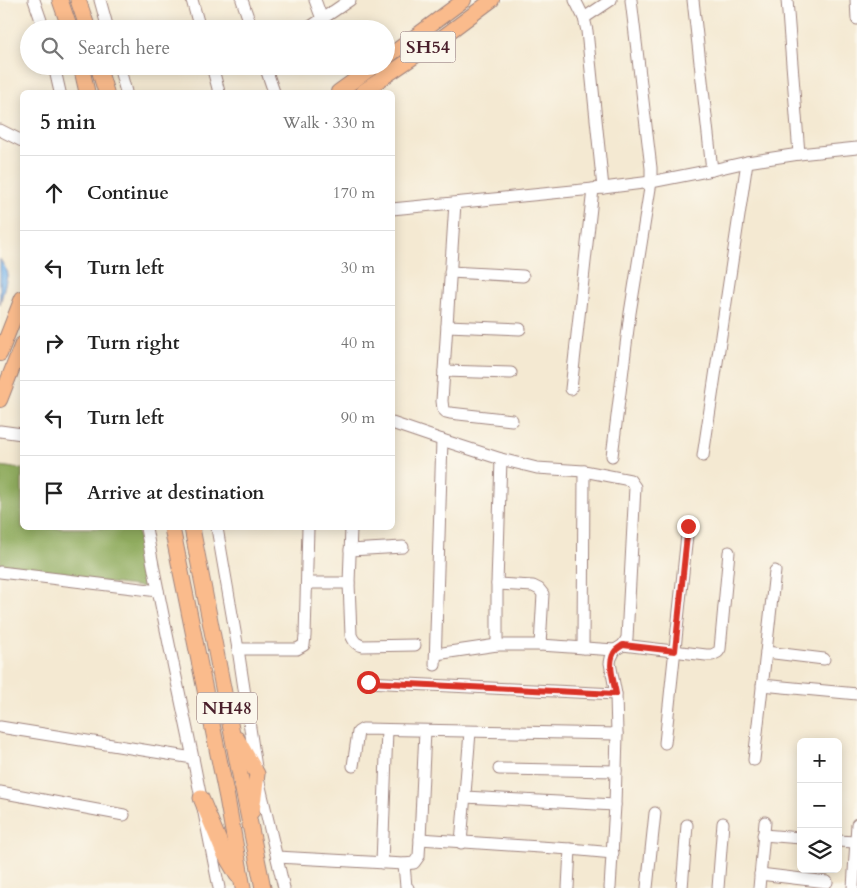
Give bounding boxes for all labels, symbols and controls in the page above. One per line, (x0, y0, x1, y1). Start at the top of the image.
search box (20, 20, 395, 75)
road number: SH54 (400, 32, 456, 62)
icon: search (38, 34, 66, 62)
text: Search here (78, 35, 170, 61)
text: 5 min (40, 108, 96, 137)
text: Walk · 330 m (283, 112, 375, 134)
icon: ahead (40, 179, 68, 207)
text: Continue (87, 180, 169, 206)
text: 170 m (333, 182, 375, 204)
icon: left (40, 254, 68, 282)
text: Turn left (87, 255, 164, 281)
text: 30 m (341, 257, 375, 279)
icon: right (40, 329, 68, 357)
text: Turn right (87, 330, 179, 356)
text: 40 m (341, 332, 375, 354)
icon: left (40, 404, 68, 432)
text: Turn left (87, 405, 164, 431)
text: 90 m (341, 407, 375, 429)
icon: arrive (40, 479, 68, 507)
text: Arrive at destination (87, 480, 264, 506)
route end (677, 515, 700, 538)
route start (357, 671, 380, 694)
road number: NH48 (197, 692, 257, 724)
map controls (797, 738, 842, 873)
button: + (797, 738, 842, 783)
button: − (797, 783, 842, 828)
button: layers (797, 828, 842, 873)

